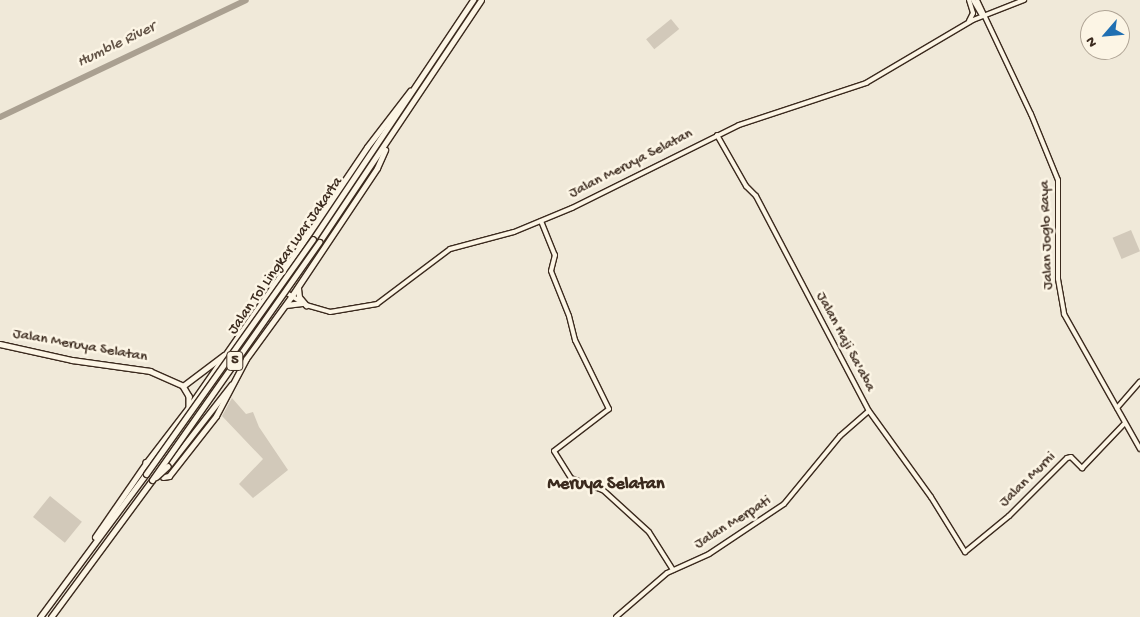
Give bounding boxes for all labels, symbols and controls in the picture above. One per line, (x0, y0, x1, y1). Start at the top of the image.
north arrow (1080, 10, 1130, 60)
water label: Humble River (75, 19, 159, 73)
text: N (1082, 34, 1102, 50)
street label: Jalan Meruya Selatan (566, 125, 696, 203)
street label: Jalan Tol Lingkar Luar Jakarta (225, 174, 347, 338)
street label: Jalan Joglo Raya (1036, 180, 1058, 290)
street label: Jalan Haji Sa'aba (811, 289, 879, 395)
street label: Jalan Meruya Selatan (11, 325, 149, 367)
road number: 5 (226, 350, 244, 372)
street label: Jalan Murni (996, 449, 1060, 511)
district label: Meruya Selatan (547, 474, 665, 496)
street label: Jalan Merpati (691, 492, 775, 554)

